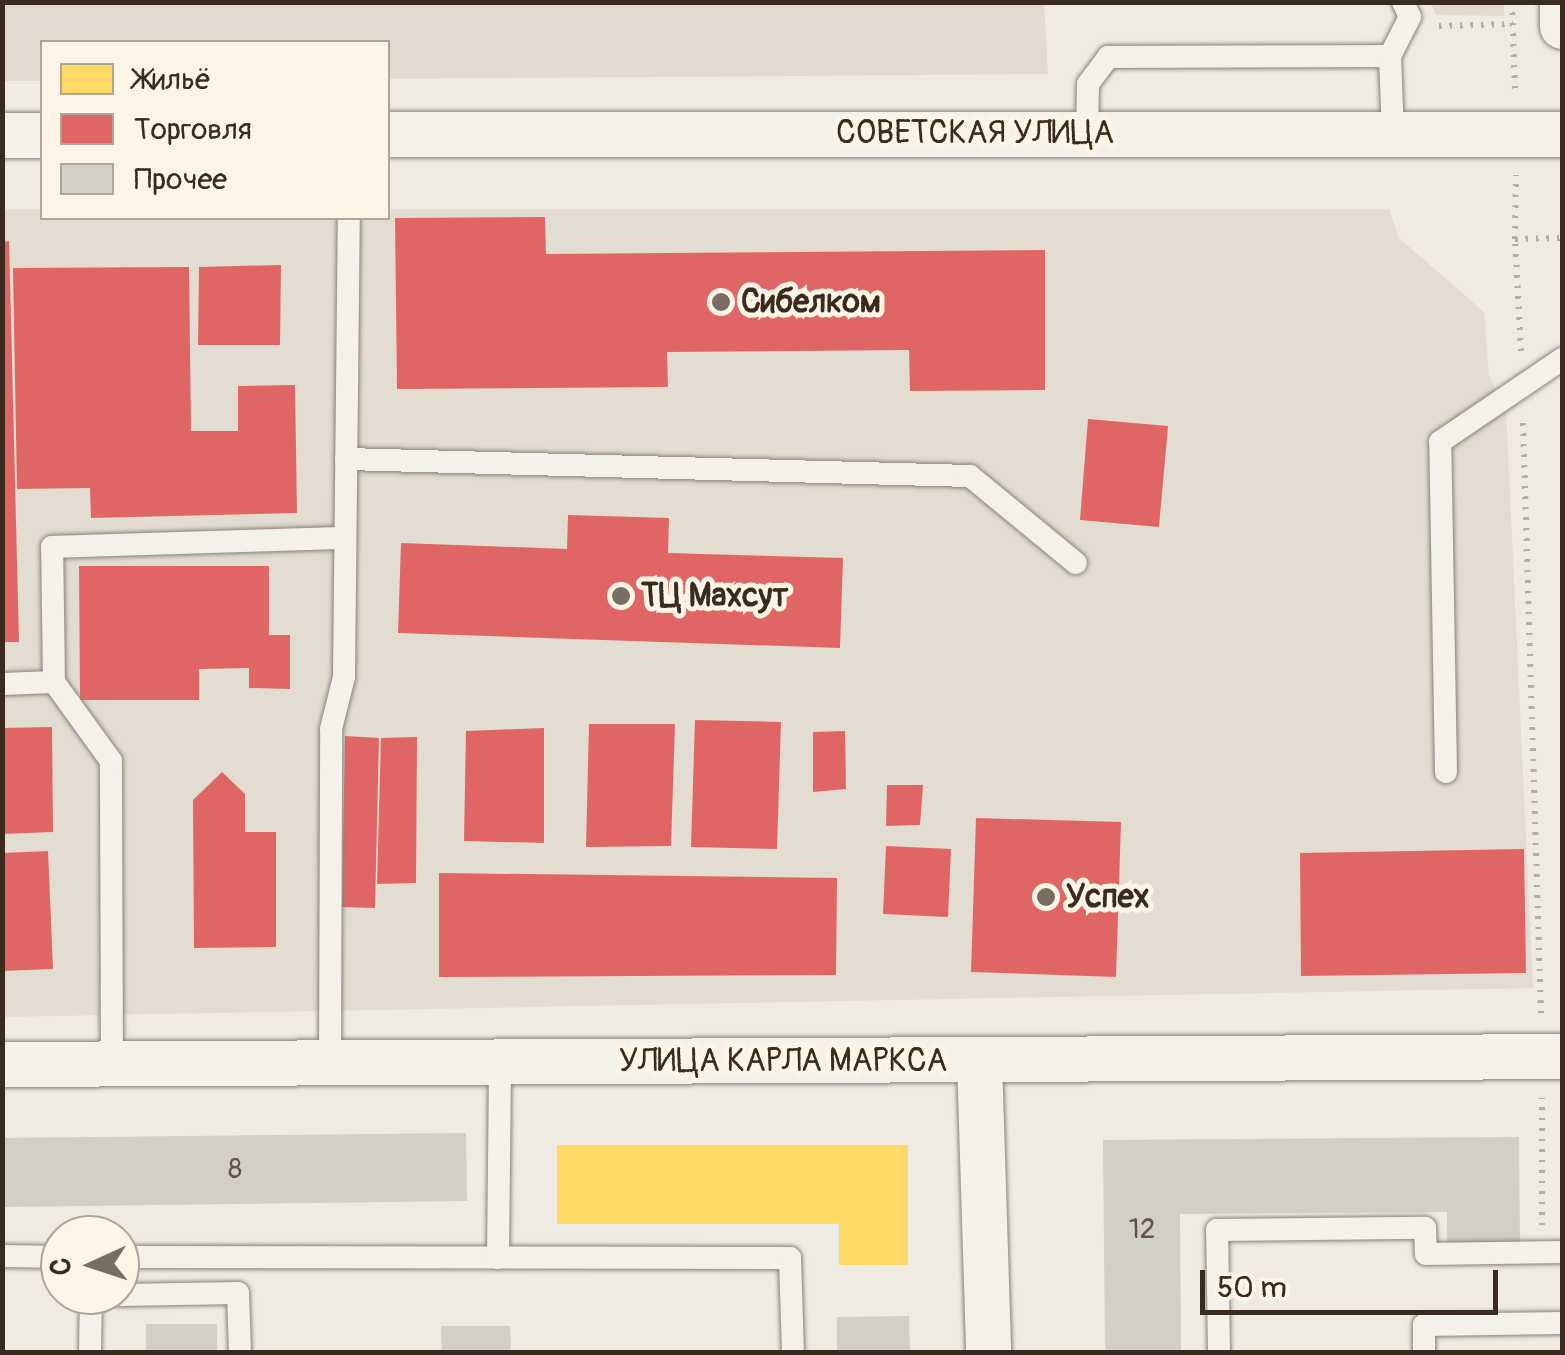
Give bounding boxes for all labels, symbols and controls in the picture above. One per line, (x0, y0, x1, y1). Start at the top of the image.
legend (40, 40, 390, 220)
text: Жильё (134, 61, 211, 98)
text: Торговля (134, 111, 252, 148)
street label: СОВЕТСКАЯ УЛИЦА (836, 114, 1114, 152)
text: Прочее (134, 161, 227, 198)
place label: Сибелком (741, 283, 881, 321)
marker: Сибелком (710, 291, 732, 313)
place label: ТЦ Махсут (641, 577, 788, 615)
marker: ТЦ Махсут (610, 585, 632, 607)
place label: Успех (1066, 878, 1150, 916)
marker: Успех (1035, 886, 1057, 908)
street label: УЛИЦА КАРЛА МАРКСА (619, 1042, 947, 1080)
house number: 8 (228, 1153, 242, 1187)
house number: 12 (1129, 1213, 1155, 1247)
north arrow (40, 1215, 140, 1315)
scale bar (1205, 1250, 1502, 1312)
text: С (44, 1257, 79, 1276)
text: 50 m (1217, 1269, 1287, 1306)

